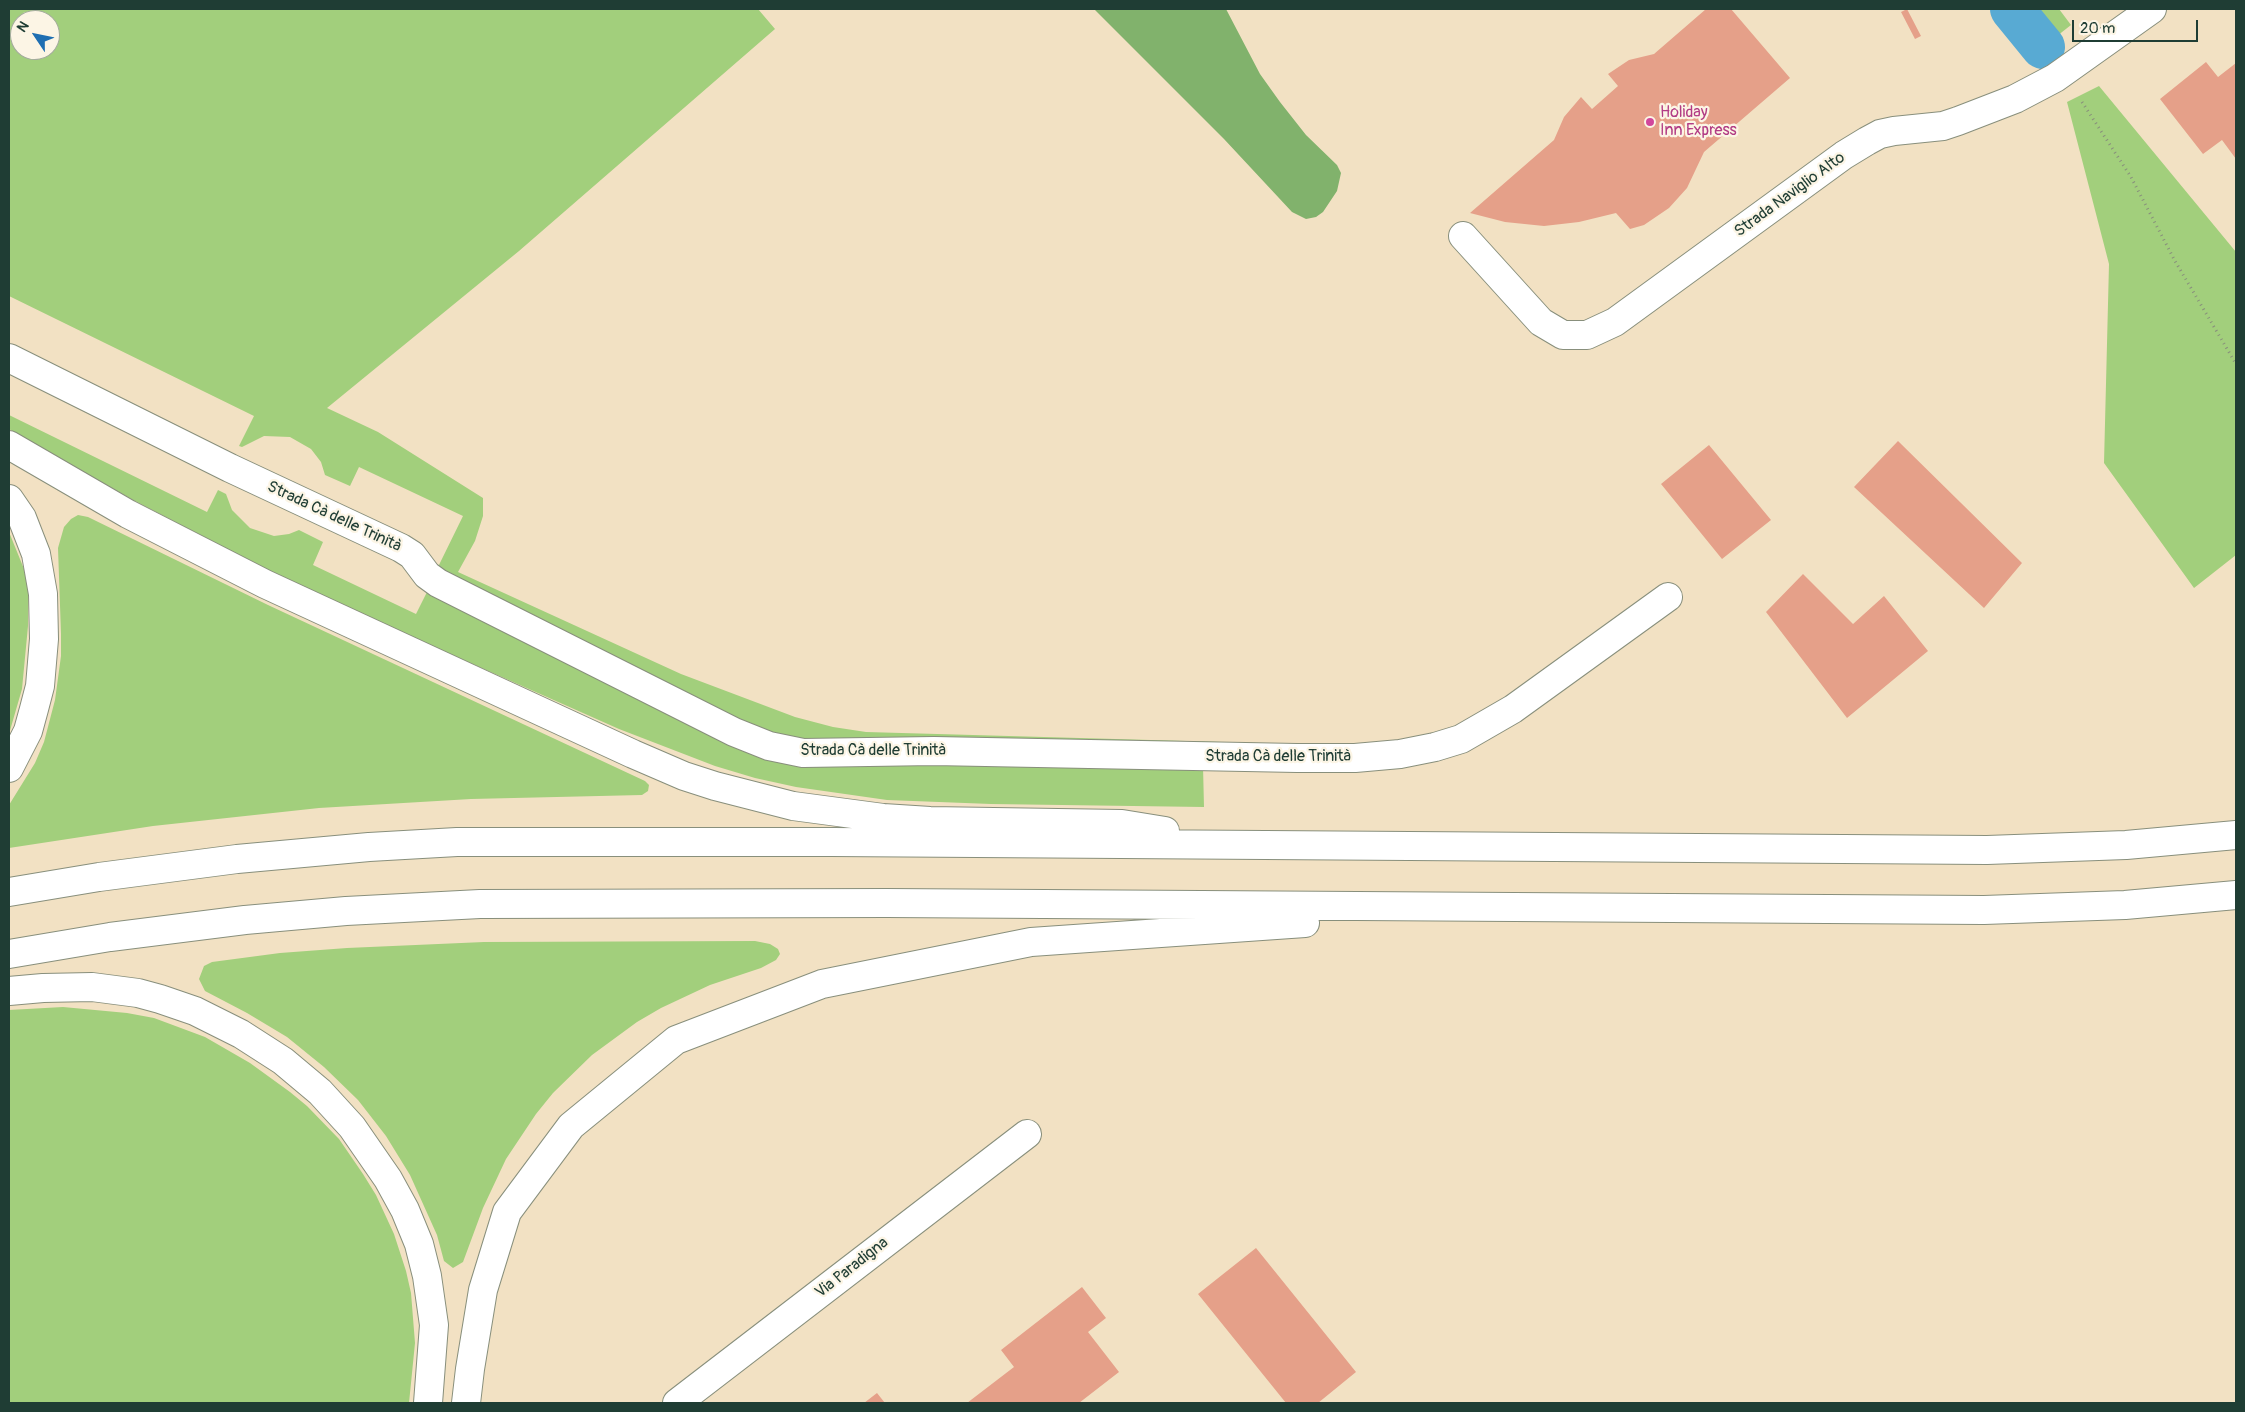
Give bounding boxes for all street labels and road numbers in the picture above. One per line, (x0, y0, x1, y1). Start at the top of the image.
street label: Strada Naviglio Alto (1731, 148, 1849, 242)
street label: Strada Cà delle Trinità (264, 478, 404, 556)
street label: Strada Cà delle Trinità (800, 741, 946, 761)
street label: Strada Cà delle Trinità (1205, 747, 1351, 767)
street label: Via Paradigna (812, 1234, 892, 1302)

